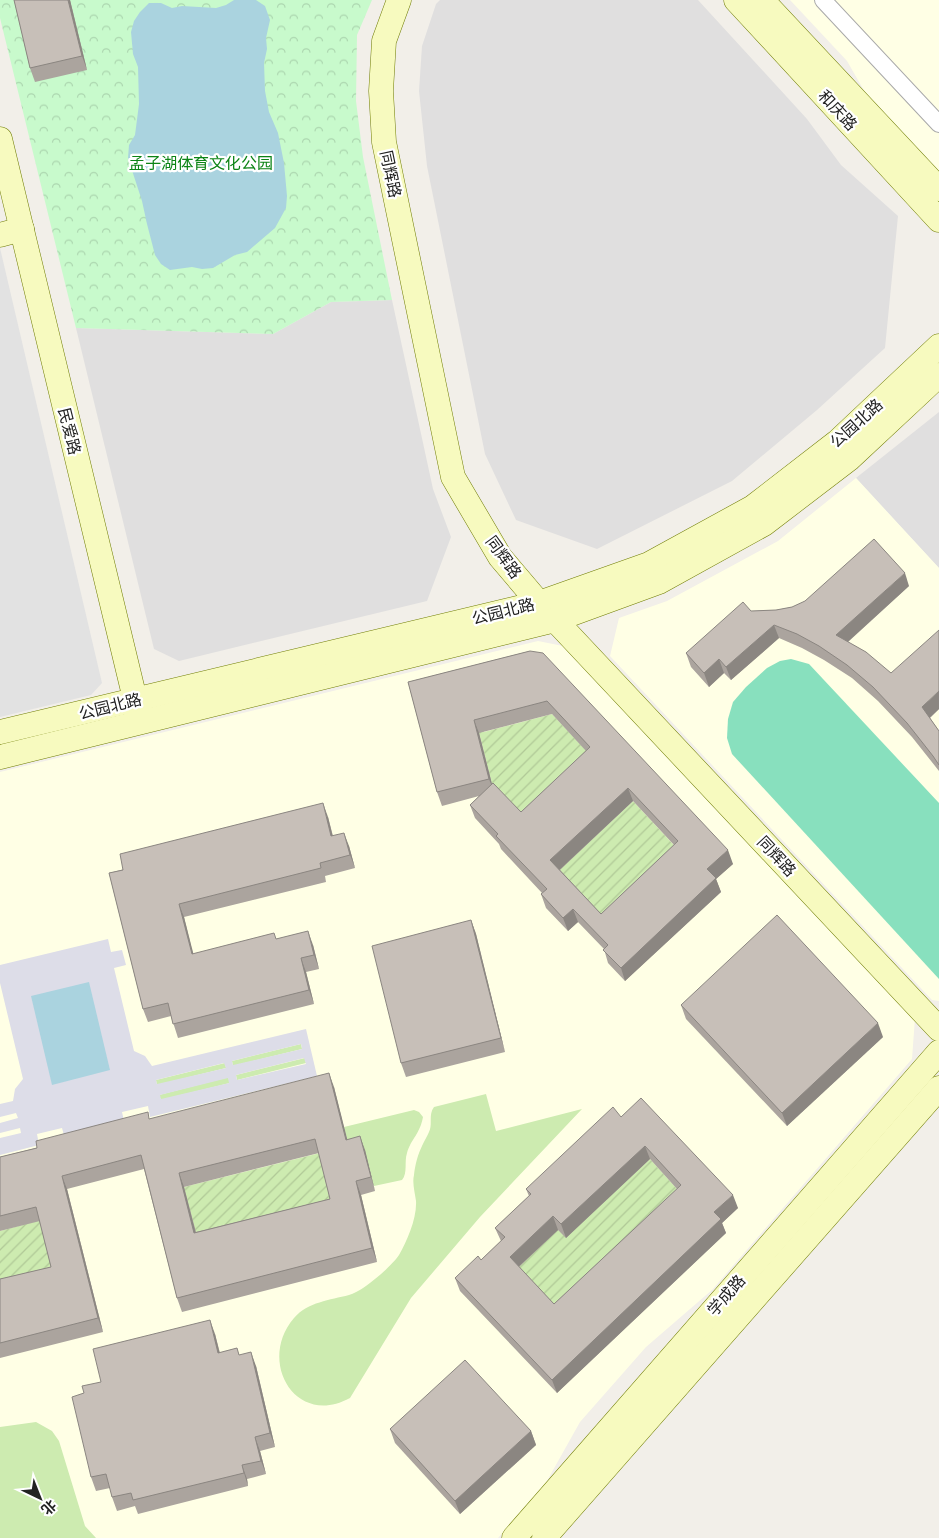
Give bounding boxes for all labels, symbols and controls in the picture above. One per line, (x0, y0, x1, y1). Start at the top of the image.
street label: 和庆路 (815, 86, 861, 134)
street label: 同辉路 (377, 149, 405, 199)
park label: 孟子湖体育文化公园 (129, 154, 273, 172)
street label: 公园北路 (826, 395, 886, 451)
street label: 民爱路 (55, 406, 85, 456)
street label: 同辉路 (483, 532, 525, 582)
street label: 公园北路 (470, 595, 536, 627)
street label: 公园北路 (77, 690, 143, 722)
street label: 同辉路 (754, 832, 800, 880)
street label: 学成路 (703, 1271, 749, 1319)
north arrow (15, 1473, 65, 1523)
text: 北 (38, 1497, 59, 1518)

